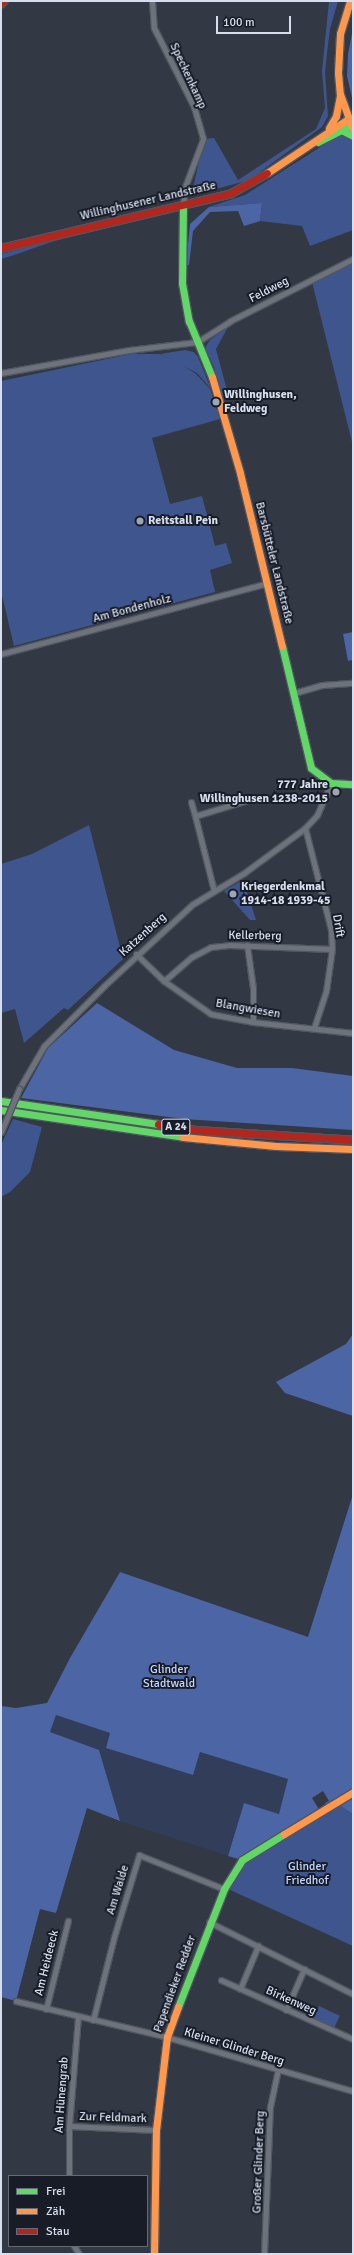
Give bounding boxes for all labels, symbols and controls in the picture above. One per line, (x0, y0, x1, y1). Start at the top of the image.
scale bar (218, 8, 293, 34)
text: 100 m (223, 15, 255, 30)
street label: Speckenkamp (166, 41, 210, 111)
street label: Willinghusener Landstraße (79, 178, 217, 224)
street label: Feldweg (247, 274, 291, 306)
place label: Willinghusen, Feldweg (224, 388, 297, 416)
marker: Willinghusen, Feldweg (211, 397, 221, 407)
street label: Barsbütteler Landstraße (252, 501, 296, 625)
place label: Reitstall Pein (148, 514, 218, 528)
marker: Reitstall Pein (135, 516, 145, 526)
street label: Am Bondenholz (91, 592, 173, 626)
place label: 777 Jahre Willinghusen 1238-2015 (200, 778, 328, 806)
marker: 777 Jahre Willinghusen 1238-2015 (331, 787, 341, 797)
place label: Kriegerdenkmal 1914-18 1939-45 (241, 880, 330, 908)
marker: Kriegerdenkmal 1914-18 1939-45 (228, 889, 238, 899)
street label: Katzenberg (117, 910, 169, 960)
street label: Drift (329, 913, 347, 939)
street label: Kellerberg (228, 928, 282, 944)
street label: Blangwiesen (214, 996, 282, 1022)
road number: A 24 (161, 1118, 191, 1136)
park label: Glinder Stadtwald (143, 1663, 195, 1691)
park label: Glinder Friedhof (286, 1860, 328, 1888)
street label: Am Walde (104, 1863, 132, 1917)
street label: Am Heideeck (32, 1929, 62, 1997)
street label: Papendieker Redder (151, 1934, 199, 2034)
street label: Birkenweg (263, 1983, 319, 2019)
street label: Kleiner Glinder Berg (182, 2025, 286, 2069)
street label: Am Hünengrab (52, 2056, 72, 2134)
street label: Zur Feldmark (79, 2110, 147, 2126)
street label: Großer Glinder Berg (250, 2110, 268, 2214)
legend (8, 2175, 148, 2247)
text: Frei (46, 2184, 65, 2199)
text: Zäh (46, 2204, 65, 2219)
text: Stau (46, 2224, 70, 2239)

